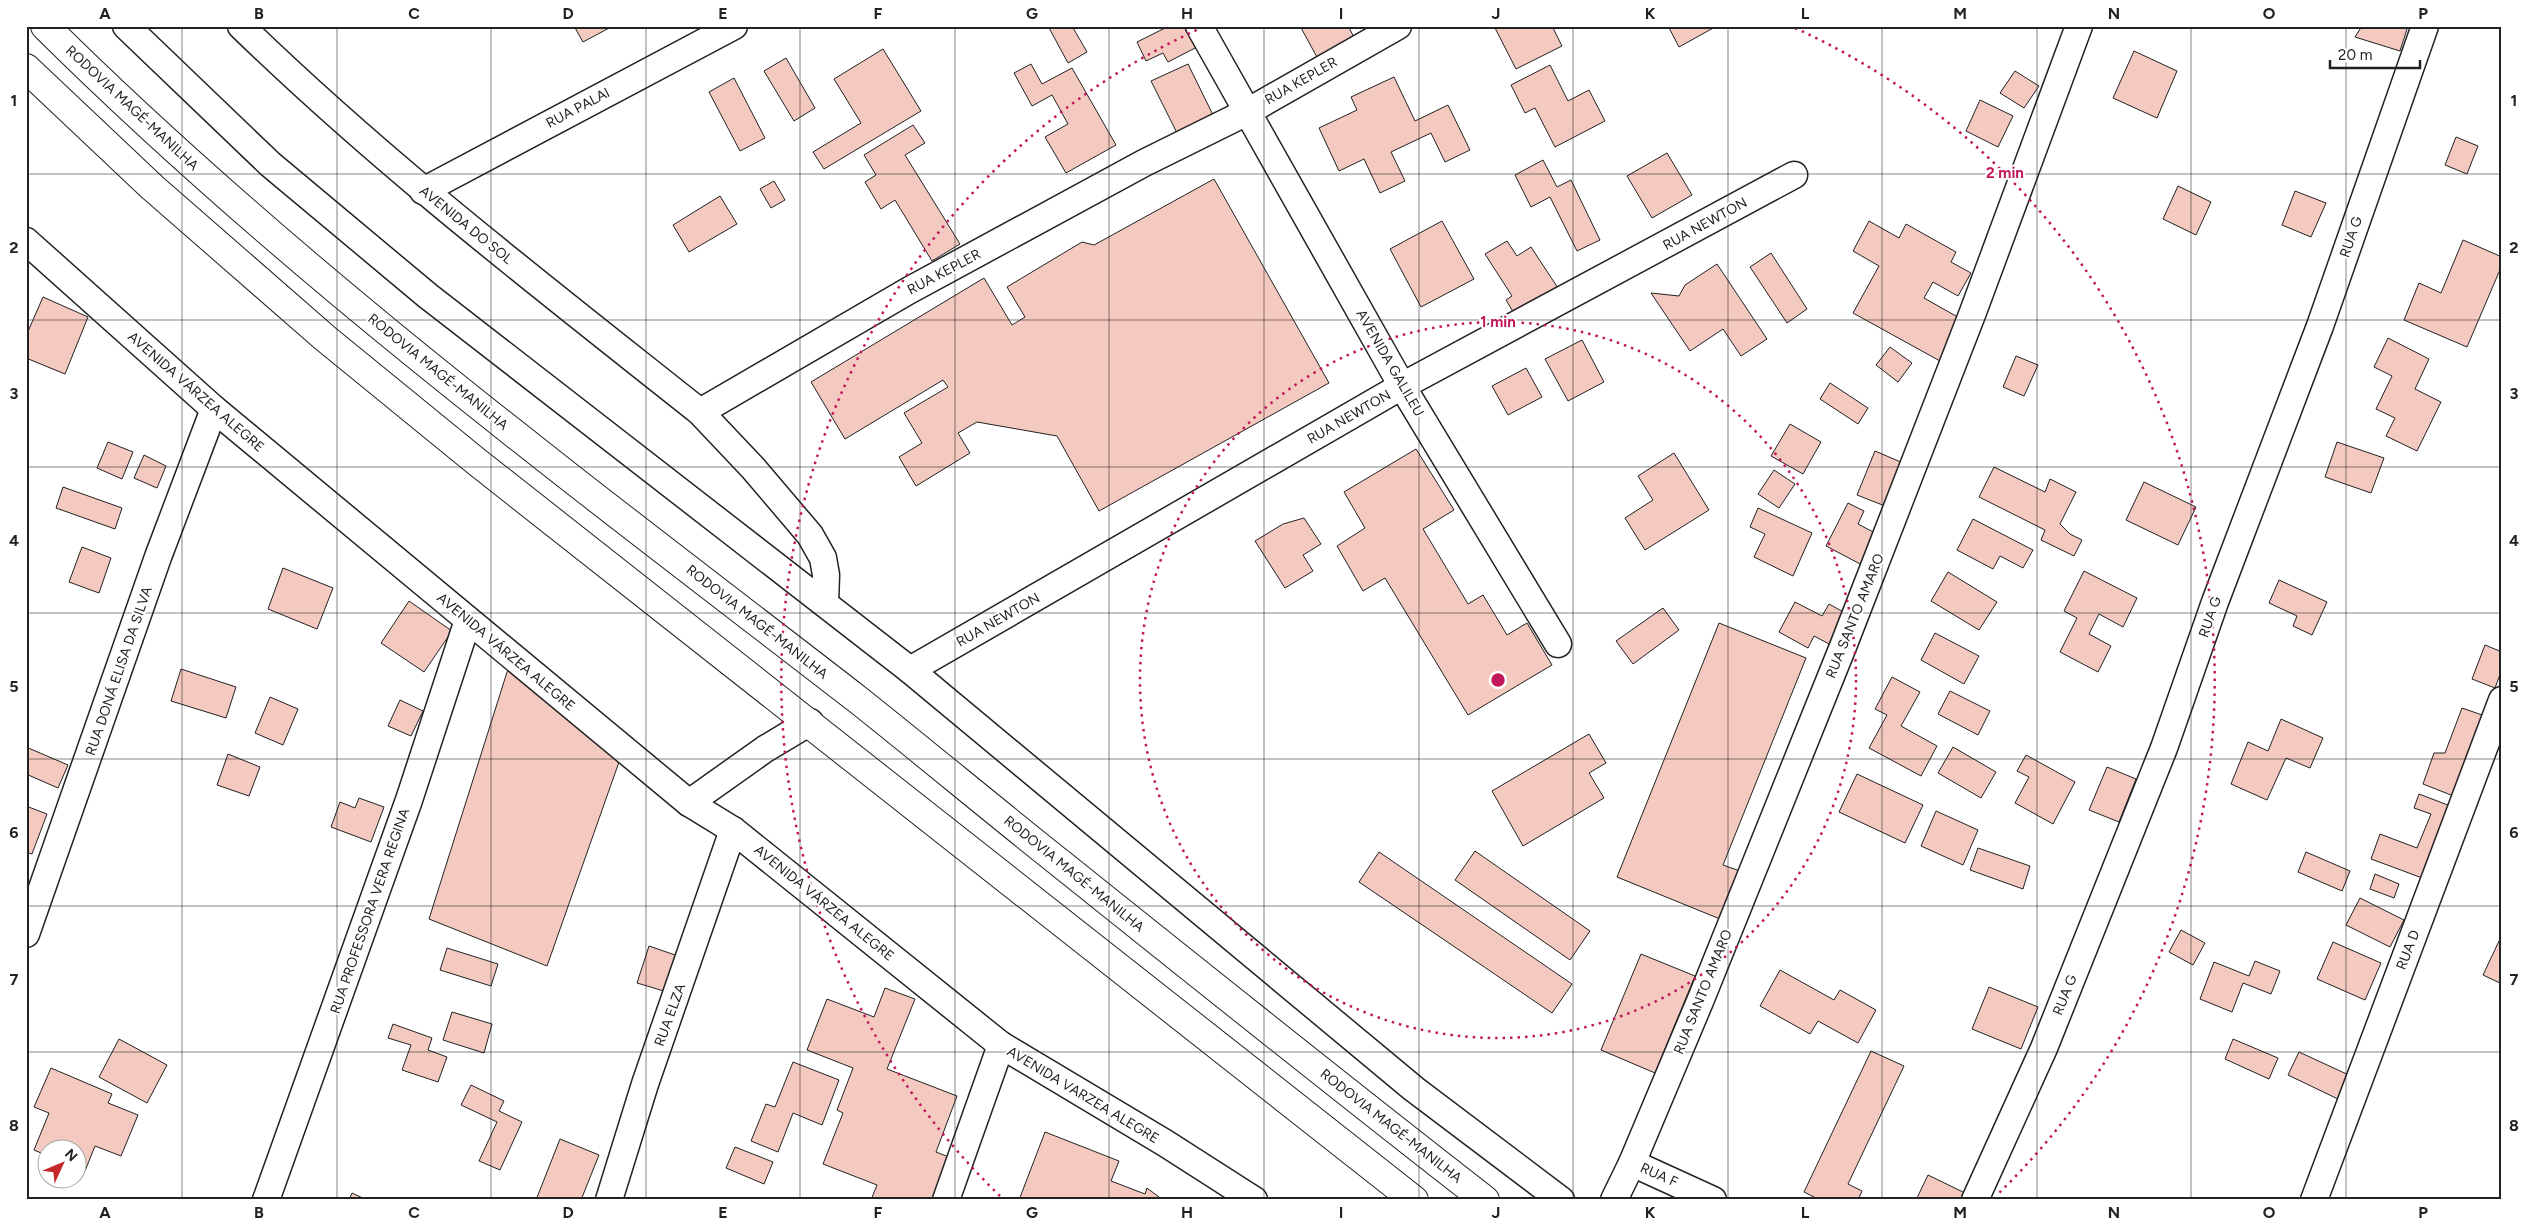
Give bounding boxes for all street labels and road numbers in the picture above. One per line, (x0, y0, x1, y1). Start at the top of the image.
street label: RODOVIA MAGÉ-MANILHA (62, 42, 202, 174)
street label: RUA KEPLER (1262, 53, 1340, 109)
street label: RUA PALAI (543, 84, 613, 132)
street label: AVENIDA DO SOL (416, 182, 516, 268)
street label: RUA NEWTON (1660, 194, 1750, 254)
street label: RUA G (2336, 214, 2366, 260)
street label: RUA KEPLER (904, 245, 984, 298)
street label: AVENIDA GALILEU (1352, 307, 1428, 419)
street label: RODOVIA MAGÉ-MANILHA (364, 310, 512, 434)
street label: AVENIDA VÁRZEA ALEGRE (124, 328, 268, 456)
street label: RUA NEWTON (1304, 386, 1394, 448)
street label: RUA SANTO AMARO (1822, 551, 1888, 681)
street label: RODOVIA MAGÉ-MANILHA (683, 561, 832, 683)
street label: RUA DONÁ ELISA DA SILVA (82, 584, 156, 758)
street label: AVENIDA VÁRZEA ALEGRE (434, 589, 578, 715)
street label: RUA NEWTON (953, 589, 1043, 651)
street label: RUA G (2195, 594, 2225, 640)
street label: RUA PROFESSORA VERA REGINA (327, 805, 413, 1016)
street label: RODOVIA MAGÉ-MANILHA (1000, 812, 1148, 936)
street label: AVENIDA VÁRZEA ALEGRE (751, 841, 897, 965)
street label: RUA SANTO AMARO (1670, 927, 1736, 1057)
street label: RUA D (2393, 928, 2423, 972)
street label: RUA G (2049, 972, 2081, 1018)
street label: RUA ELZA (651, 981, 689, 1049)
street label: AVENIDA VARZEA ALEGRE (1004, 1043, 1162, 1147)
street label: RODOVIA MAGÉ-MANILHA (1317, 1065, 1466, 1187)
street label: RUA F (1638, 1159, 1681, 1191)

